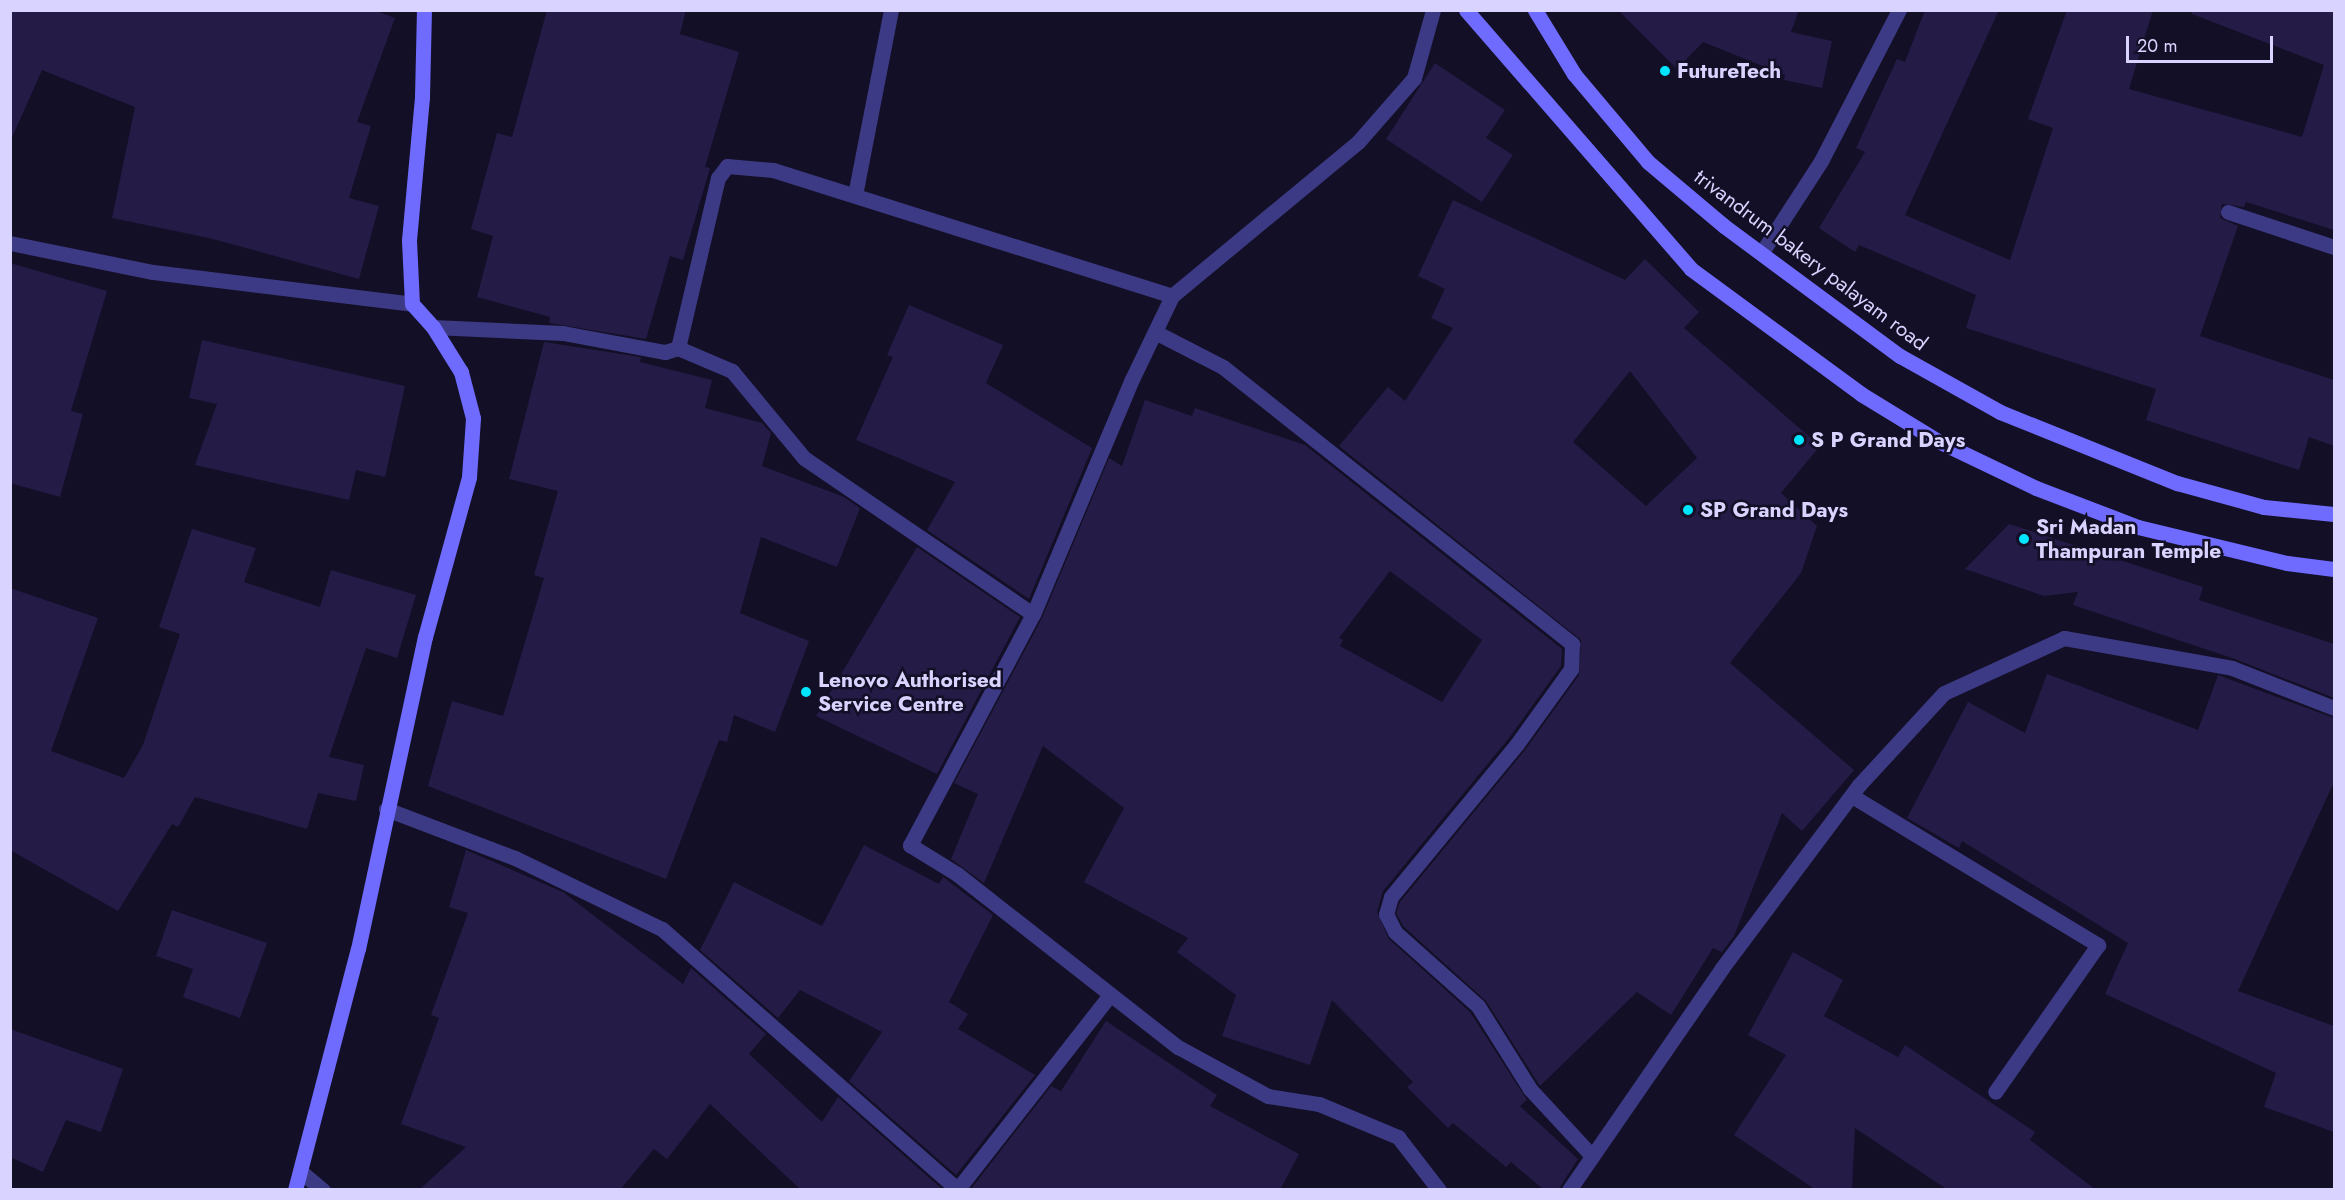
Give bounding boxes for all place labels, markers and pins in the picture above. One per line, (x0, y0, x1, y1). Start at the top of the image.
place label: FutureTech (1677, 58, 1781, 84)
marker: FutureTech (1658, 64, 1672, 78)
place label: S P Grand Days (1811, 427, 1965, 453)
marker: S P Grand Days (1792, 433, 1806, 447)
place label: SP Grand Days (1700, 497, 1848, 523)
marker: SP Grand Days (1681, 503, 1695, 517)
place label: Sri Madan Thampuran Temple (2036, 514, 2221, 564)
marker: Sri Madan Thampuran Temple (2017, 532, 2031, 546)
place label: Lenovo Authorised Service Centre (818, 667, 1002, 717)
marker: Lenovo Authorised Service Centre (799, 685, 813, 699)

